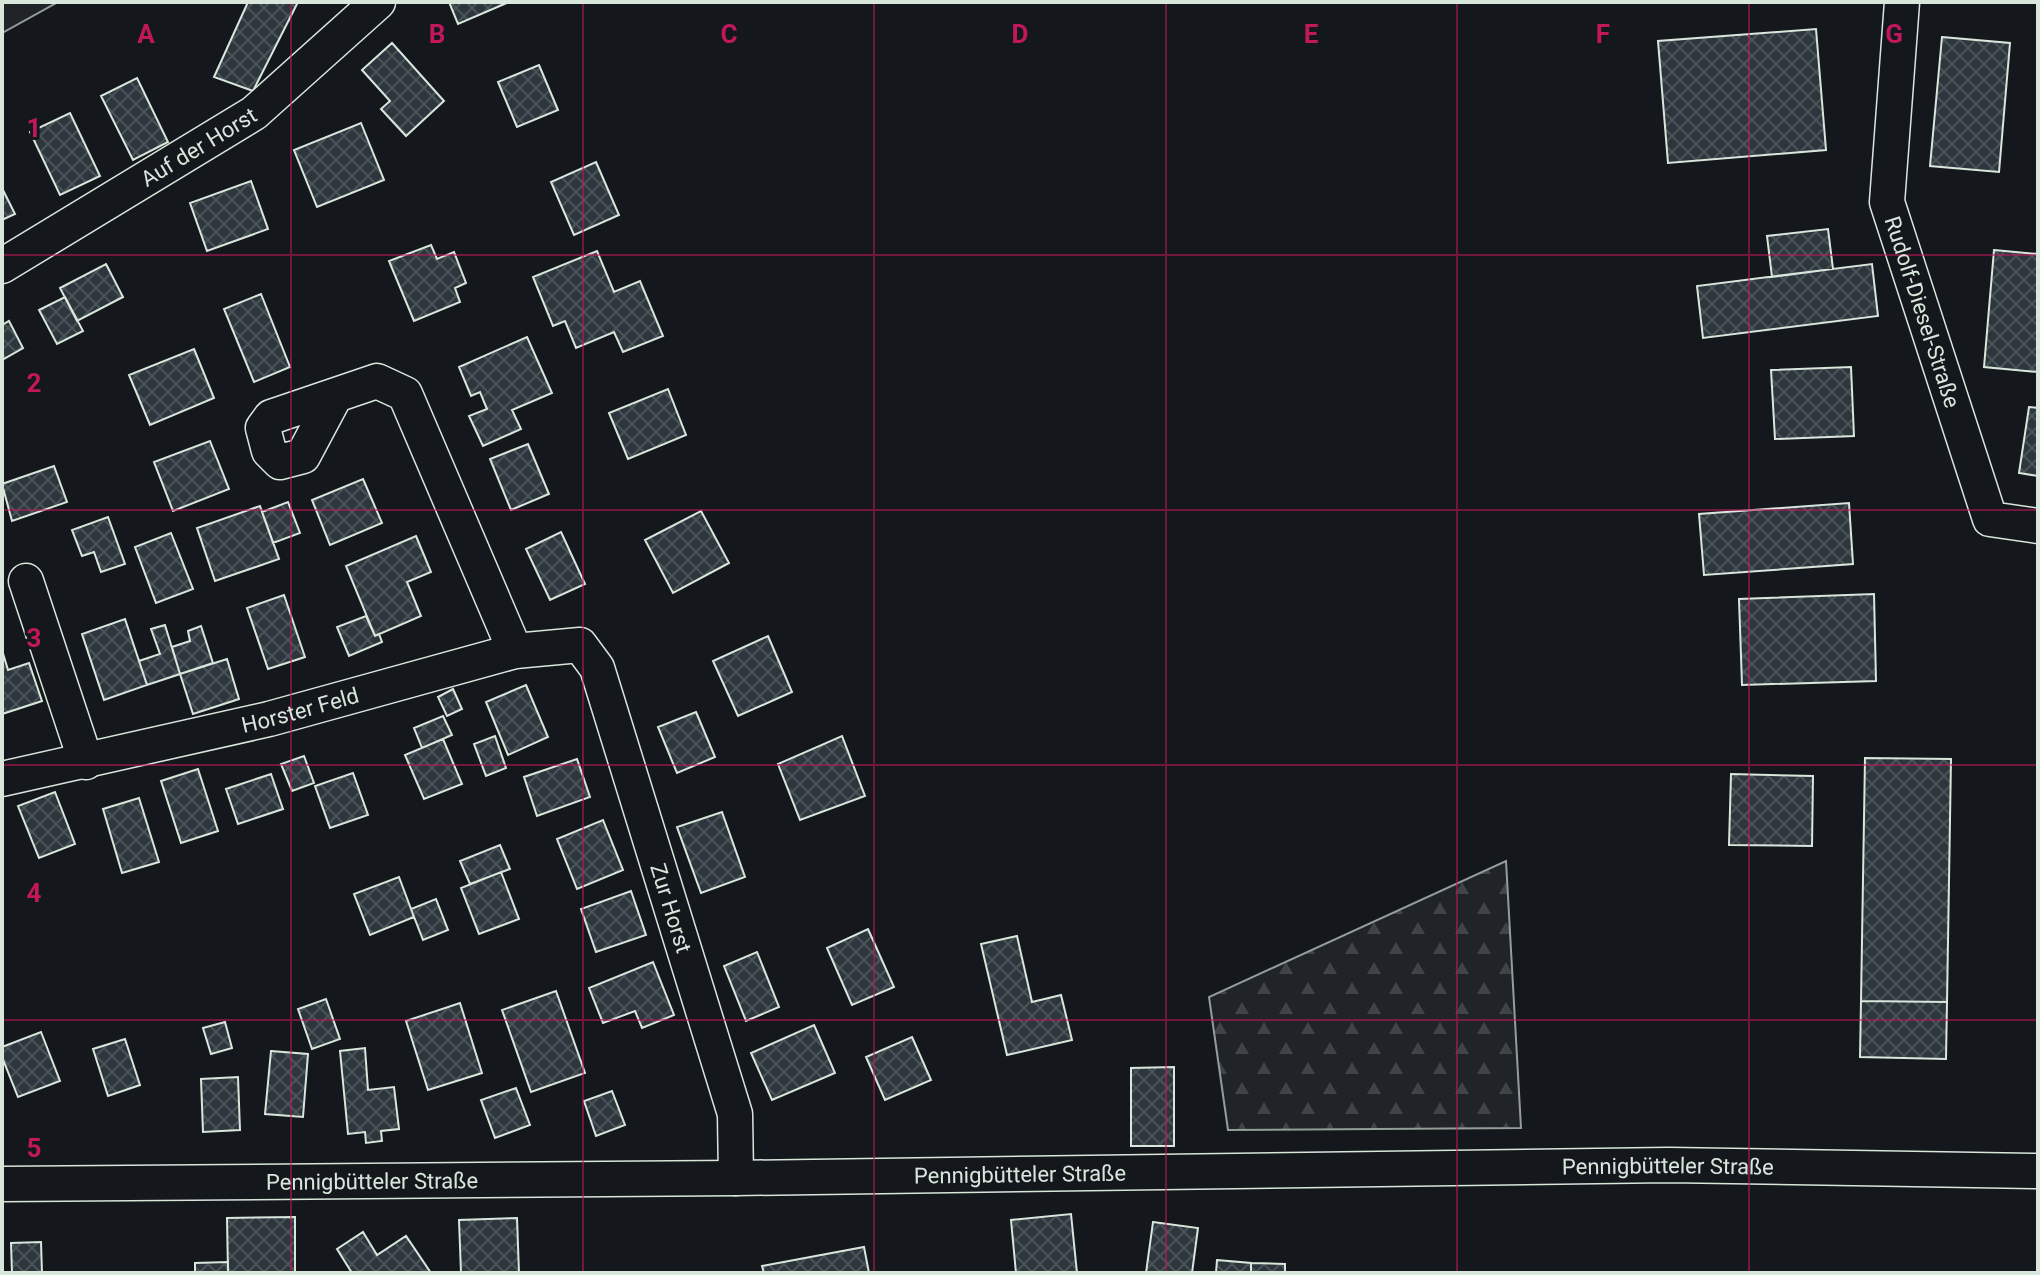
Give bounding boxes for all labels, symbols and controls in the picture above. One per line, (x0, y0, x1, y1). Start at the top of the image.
text: A (137, 19, 155, 49)
text: B (429, 19, 445, 49)
text: C (720, 19, 738, 49)
text: D (1012, 19, 1028, 49)
text: E (1304, 19, 1319, 49)
text: F (1596, 19, 1610, 49)
text: G (1885, 19, 1903, 49)
street label: Auf der Horst (136, 102, 261, 191)
text: 1 (27, 113, 41, 143)
street label: Rudolf-Diesel-Straße (1880, 213, 1965, 411)
text: 2 (27, 368, 41, 398)
text: 3 (27, 623, 41, 653)
street label: Horster Feld (239, 682, 361, 737)
street label: Zur Horst (646, 860, 697, 956)
text: 4 (27, 878, 42, 908)
text: 5 (27, 1133, 41, 1163)
street label: Pennigbütteler Straße (1562, 1152, 1774, 1179)
street label: Pennigbütteler Straße (914, 1160, 1126, 1188)
street label: Pennigbütteler Straße (266, 1168, 478, 1194)

